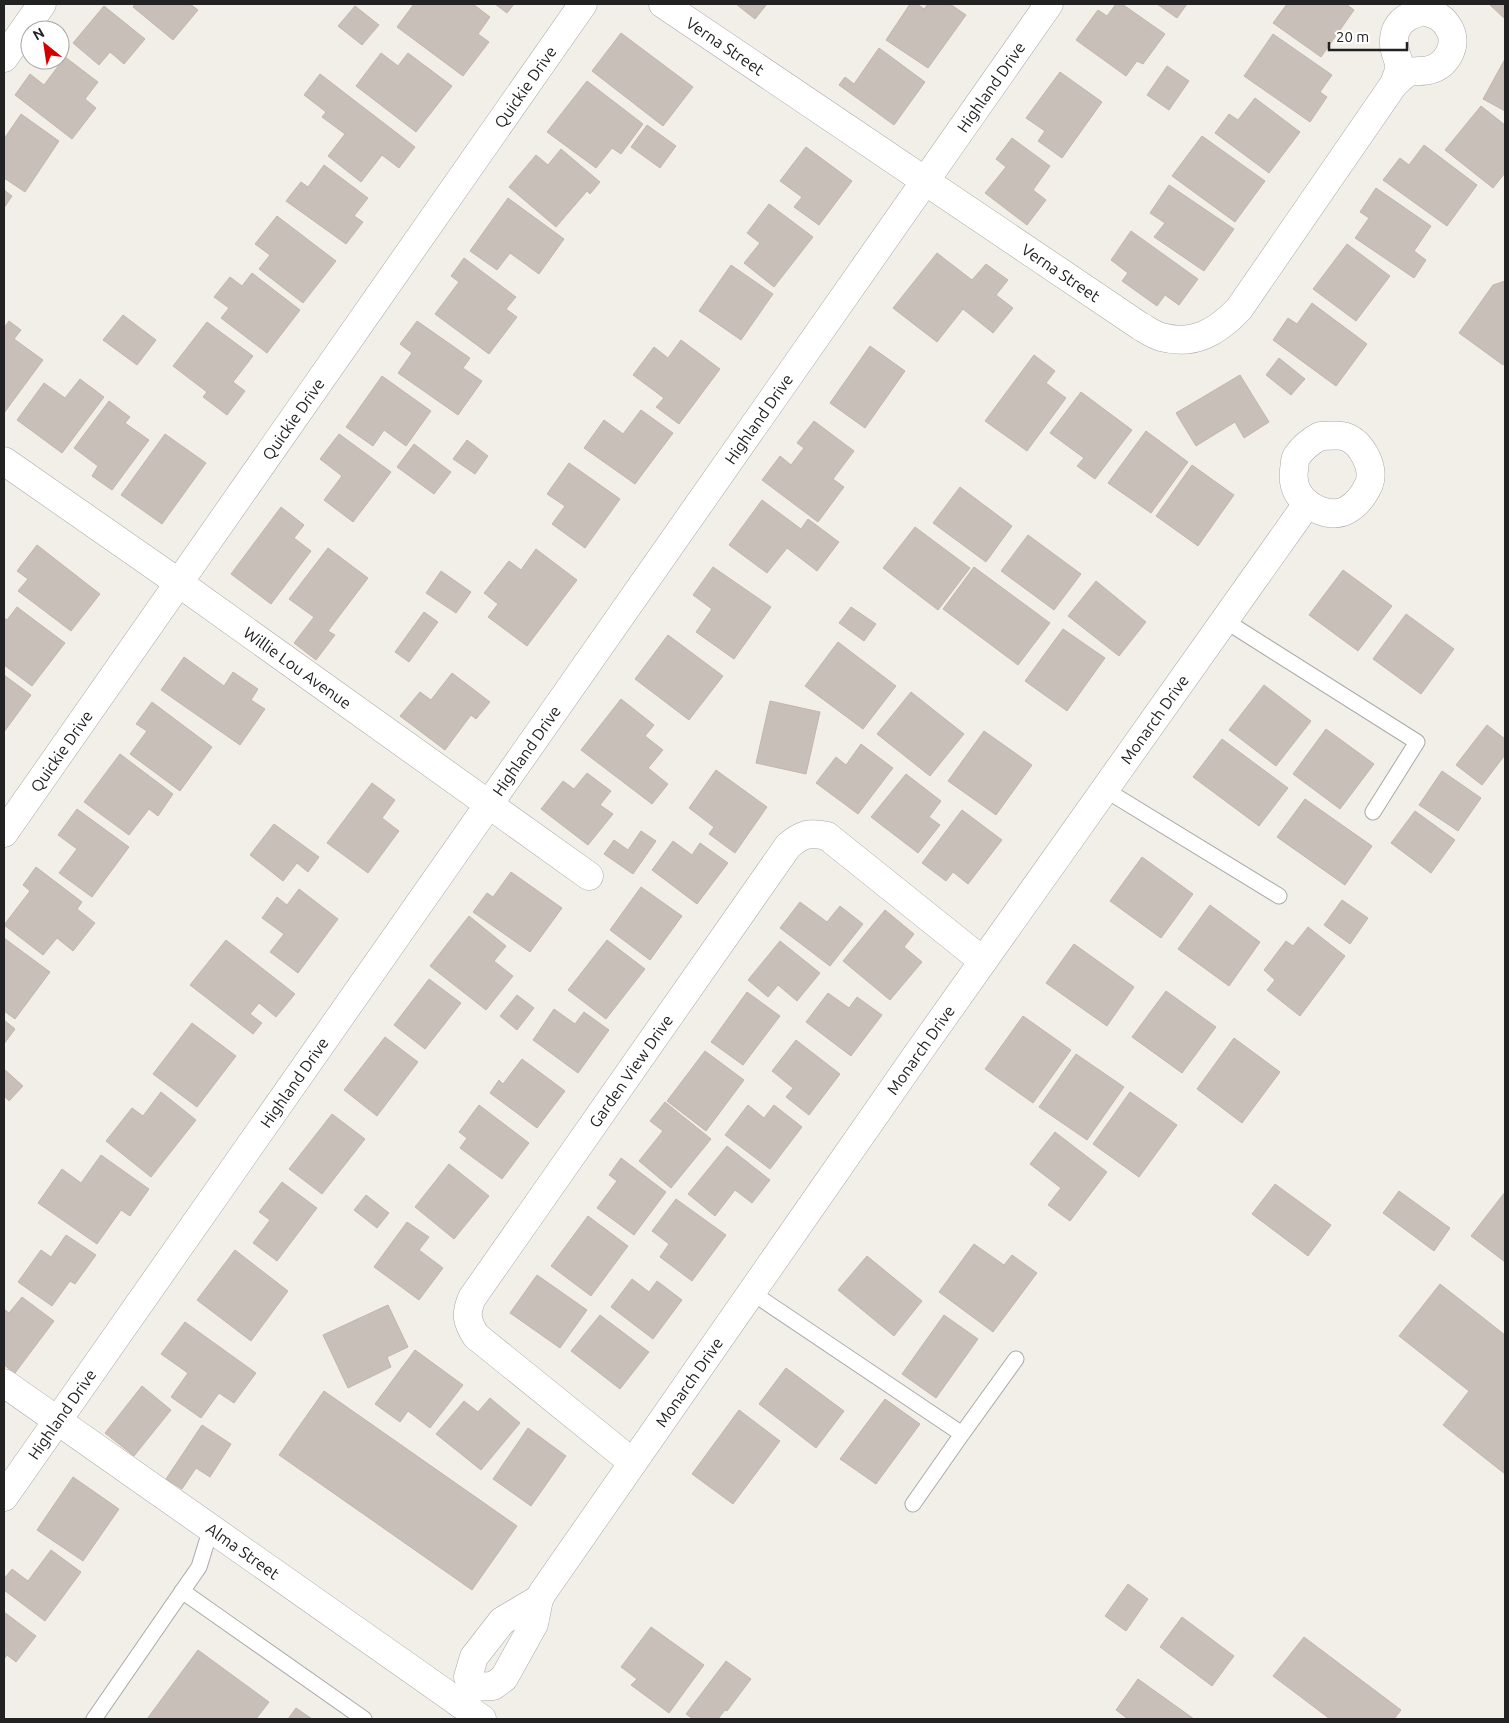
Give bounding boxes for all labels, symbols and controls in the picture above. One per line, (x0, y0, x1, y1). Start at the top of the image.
street label: Verna Street (683, 13, 768, 79)
north arrow (20, 20, 70, 70)
scale bar (1329, 20, 1406, 52)
text: N (30, 24, 47, 43)
text: 20 m (1336, 28, 1369, 45)
street label: Highland Drive (953, 39, 1029, 136)
street label: Quickie Drive (490, 43, 560, 131)
street label: Verna Street (1018, 240, 1104, 306)
street label: Highland Drive (721, 370, 796, 467)
street label: Quickie Drive (259, 375, 328, 463)
street label: Willie Lou Avenue (240, 623, 355, 712)
street label: Monarch Drive (1117, 671, 1192, 767)
street label: Highland Drive (489, 702, 564, 799)
street label: Quickie Drive (27, 707, 96, 795)
street label: Monarch Drive (883, 1002, 958, 1098)
street label: Garden View Drive (585, 1011, 676, 1131)
street label: Highland Drive (256, 1034, 332, 1131)
street label: Monarch Drive (652, 1334, 726, 1430)
street label: Highland Drive (24, 1366, 100, 1463)
street label: Alma Street (203, 1519, 283, 1583)

